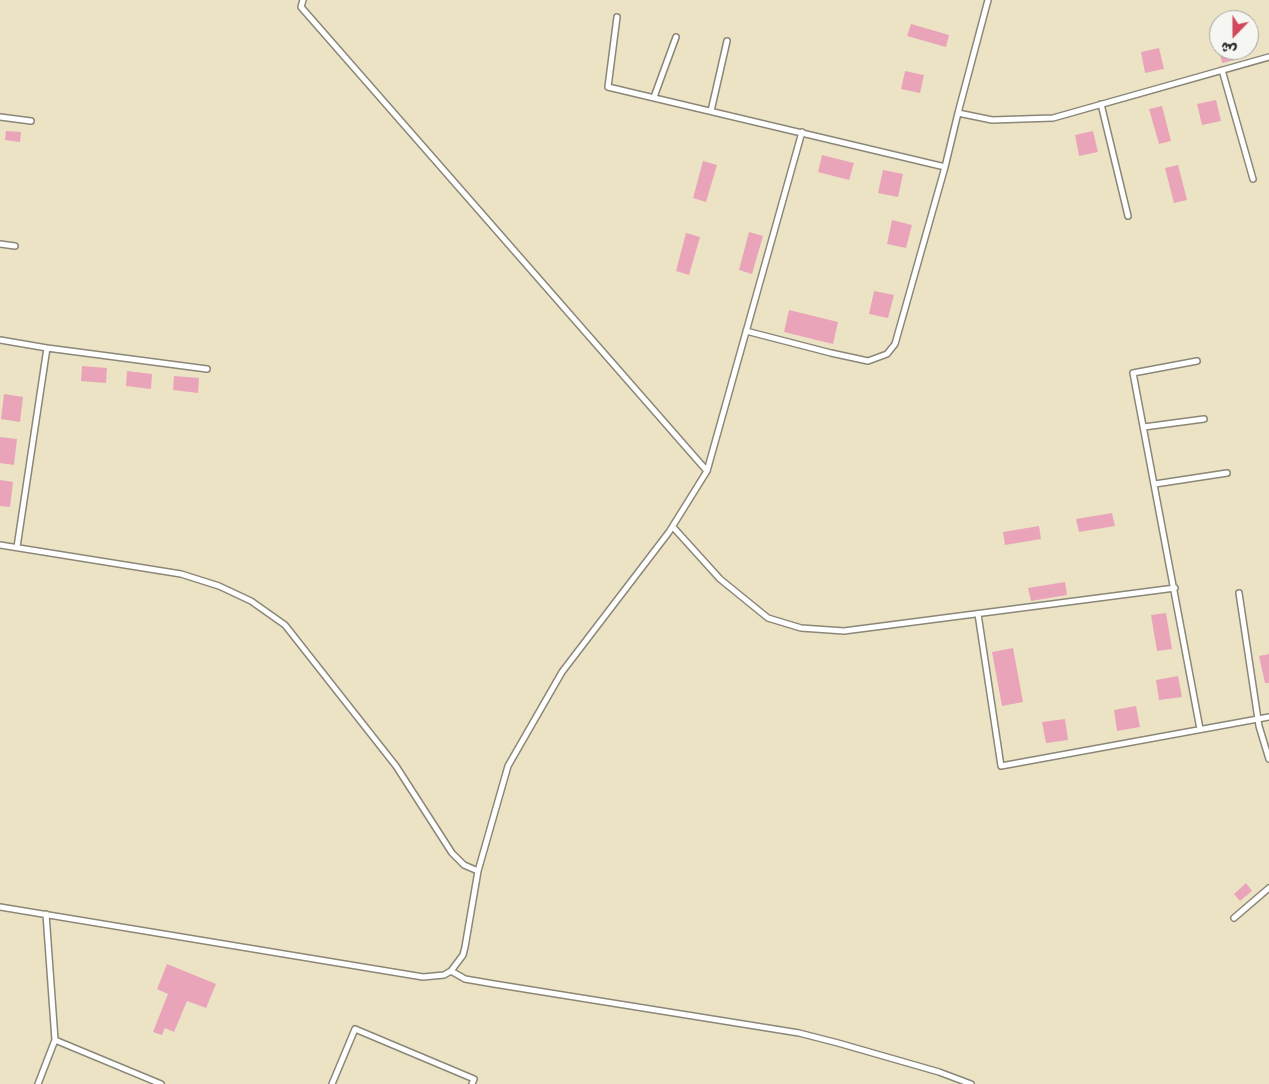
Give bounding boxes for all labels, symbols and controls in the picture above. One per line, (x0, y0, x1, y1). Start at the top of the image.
north arrow (1209, 10, 1259, 60)
text: ش (1218, 38, 1239, 59)

